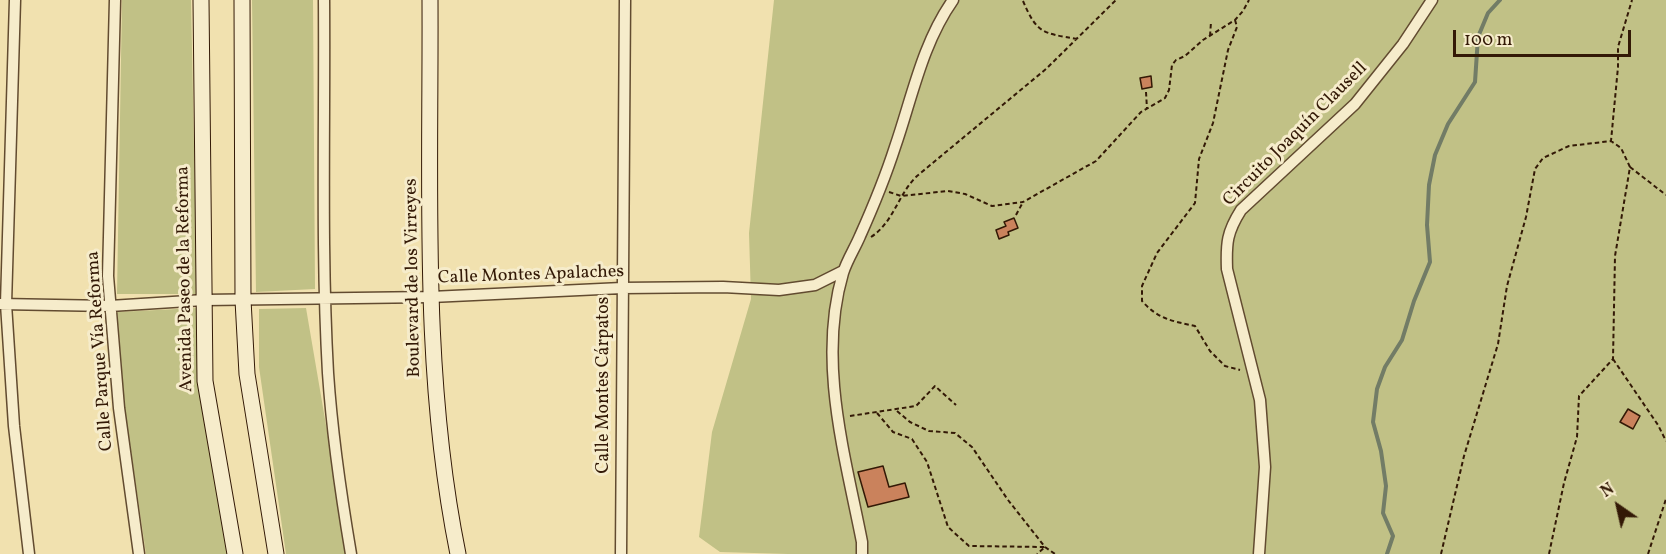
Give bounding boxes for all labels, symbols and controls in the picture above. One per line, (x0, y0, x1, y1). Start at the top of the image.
scale bar (1456, 18, 1634, 56)
text: 100 m (1464, 28, 1513, 53)
street label: Circuito Joaquín Clausell (1219, 58, 1373, 212)
street label: Avenida Paseo de la Reforma (173, 166, 199, 392)
street label: Boulevard de los Virreyes (401, 178, 427, 378)
street label: Calle Parque Vía Reforma (83, 250, 119, 452)
street label: Calle Montes Apalaches (437, 262, 625, 290)
street label: Calle Montes Cárpatos (594, 297, 616, 473)
north arrow (1588, 476, 1648, 536)
text: N (1597, 479, 1619, 503)

